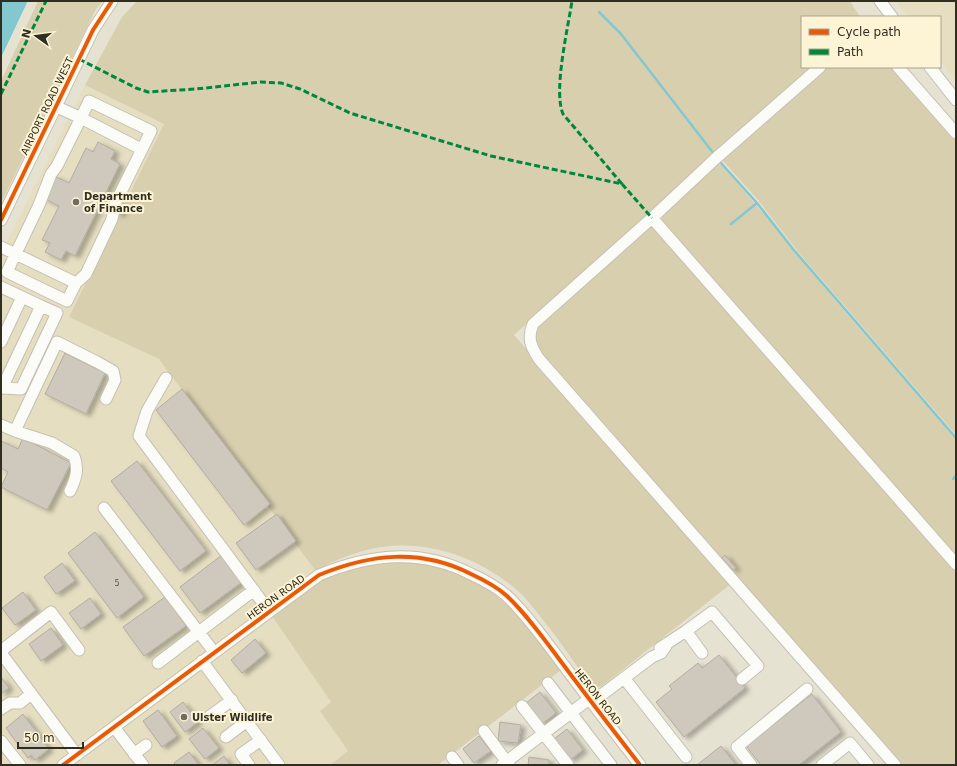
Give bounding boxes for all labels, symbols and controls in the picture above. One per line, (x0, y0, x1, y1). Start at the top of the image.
north arrow (16, 16, 56, 56)
legend (801, 16, 941, 68)
text: Cycle path (837, 25, 901, 39)
text: N (19, 28, 34, 40)
text: Path (837, 45, 863, 59)
street label: AIRPORT ROAD WEST (19, 55, 76, 157)
place label: Department of Finance (84, 191, 152, 214)
marker: Department of Finance (71, 197, 81, 207)
street label: HERON ROAD (245, 572, 307, 622)
house number: 5 (114, 579, 120, 588)
street label: HERON ROAD (573, 667, 624, 728)
marker: Ulster Wildlife (179, 712, 189, 722)
place label: Ulster Wildlife (192, 712, 273, 723)
scale bar (18, 724, 83, 750)
text: 50 m (24, 731, 55, 745)

